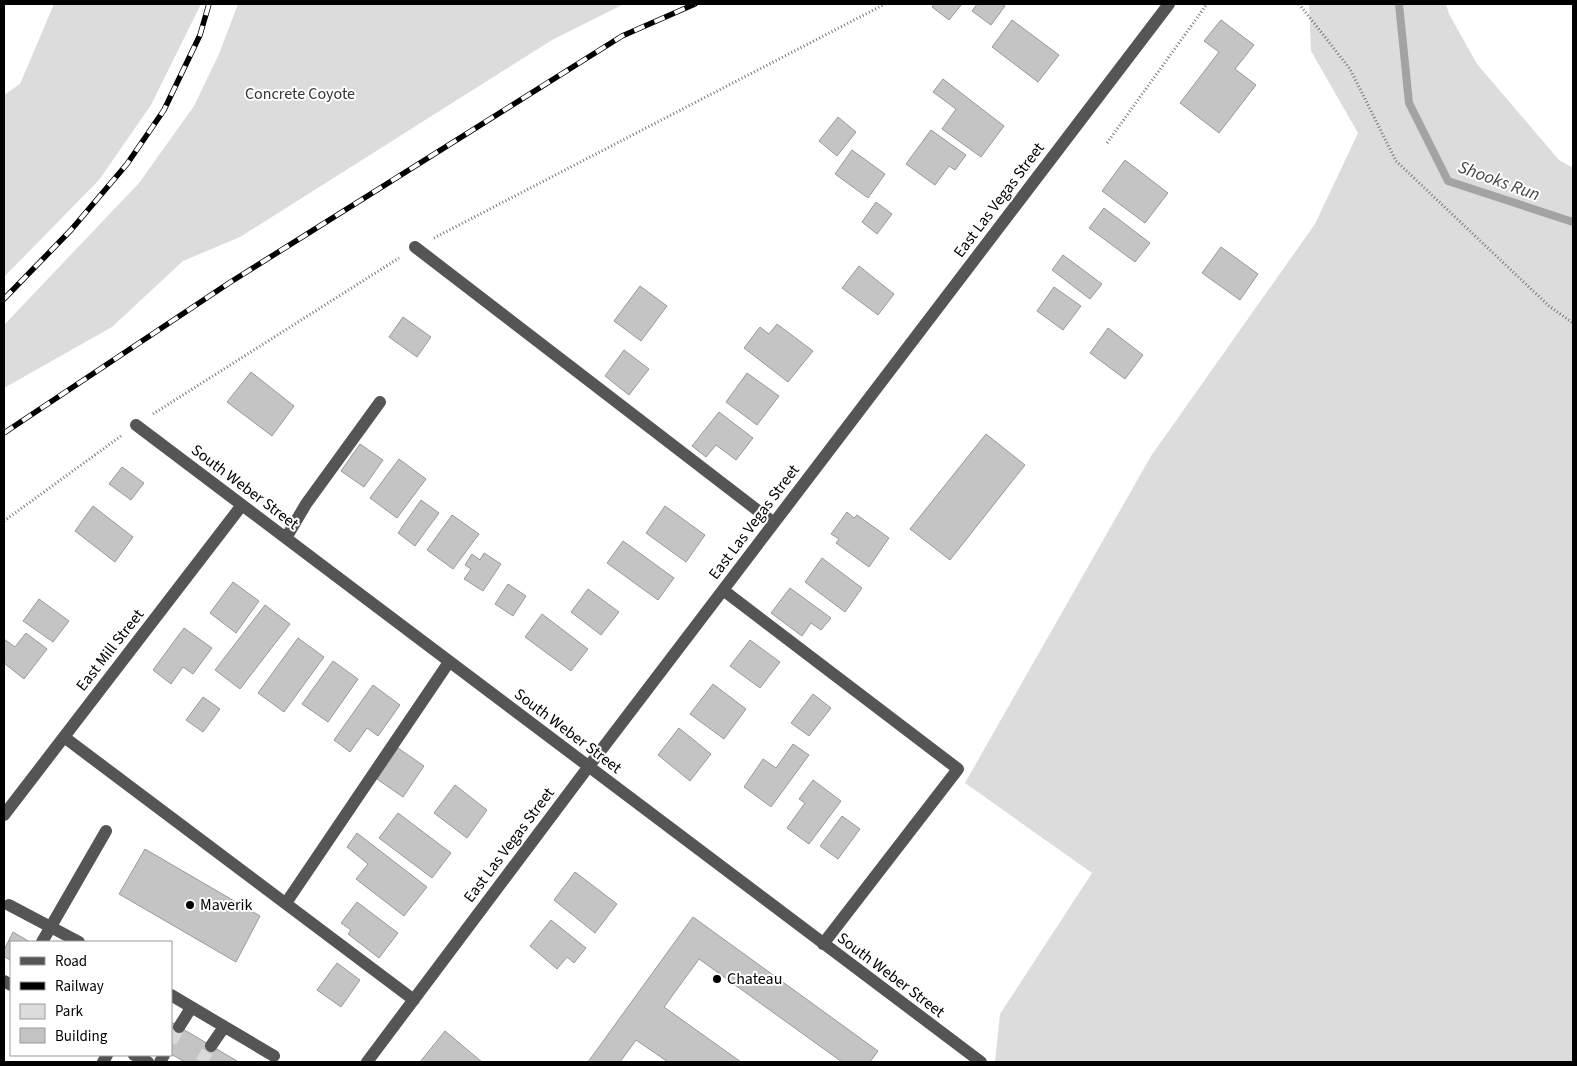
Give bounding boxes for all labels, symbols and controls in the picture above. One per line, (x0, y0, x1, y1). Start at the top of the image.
park label: Concrete Coyote (245, 83, 355, 105)
street label: East Las Vegas Street (948, 137, 1050, 262)
water label: Shooks Run (1455, 155, 1543, 207)
street label: South Weber Street (187, 439, 304, 535)
street label: East Las Vegas Street (703, 459, 805, 584)
street label: East Mill Street (71, 604, 149, 696)
street label: South Weber Street (510, 683, 627, 779)
street label: East Las Vegas Street (458, 782, 560, 907)
place label: Maverik (200, 894, 253, 916)
marker: Maverik (184, 899, 196, 911)
street label: South Weber Street (833, 927, 950, 1023)
legend (10, 941, 172, 1056)
text: Road (55, 951, 87, 972)
place label: Chateau (727, 968, 782, 990)
marker: Chateau (711, 973, 723, 985)
text: Railway (55, 976, 104, 997)
text: Park (55, 1001, 84, 1022)
text: Building (55, 1026, 108, 1047)

